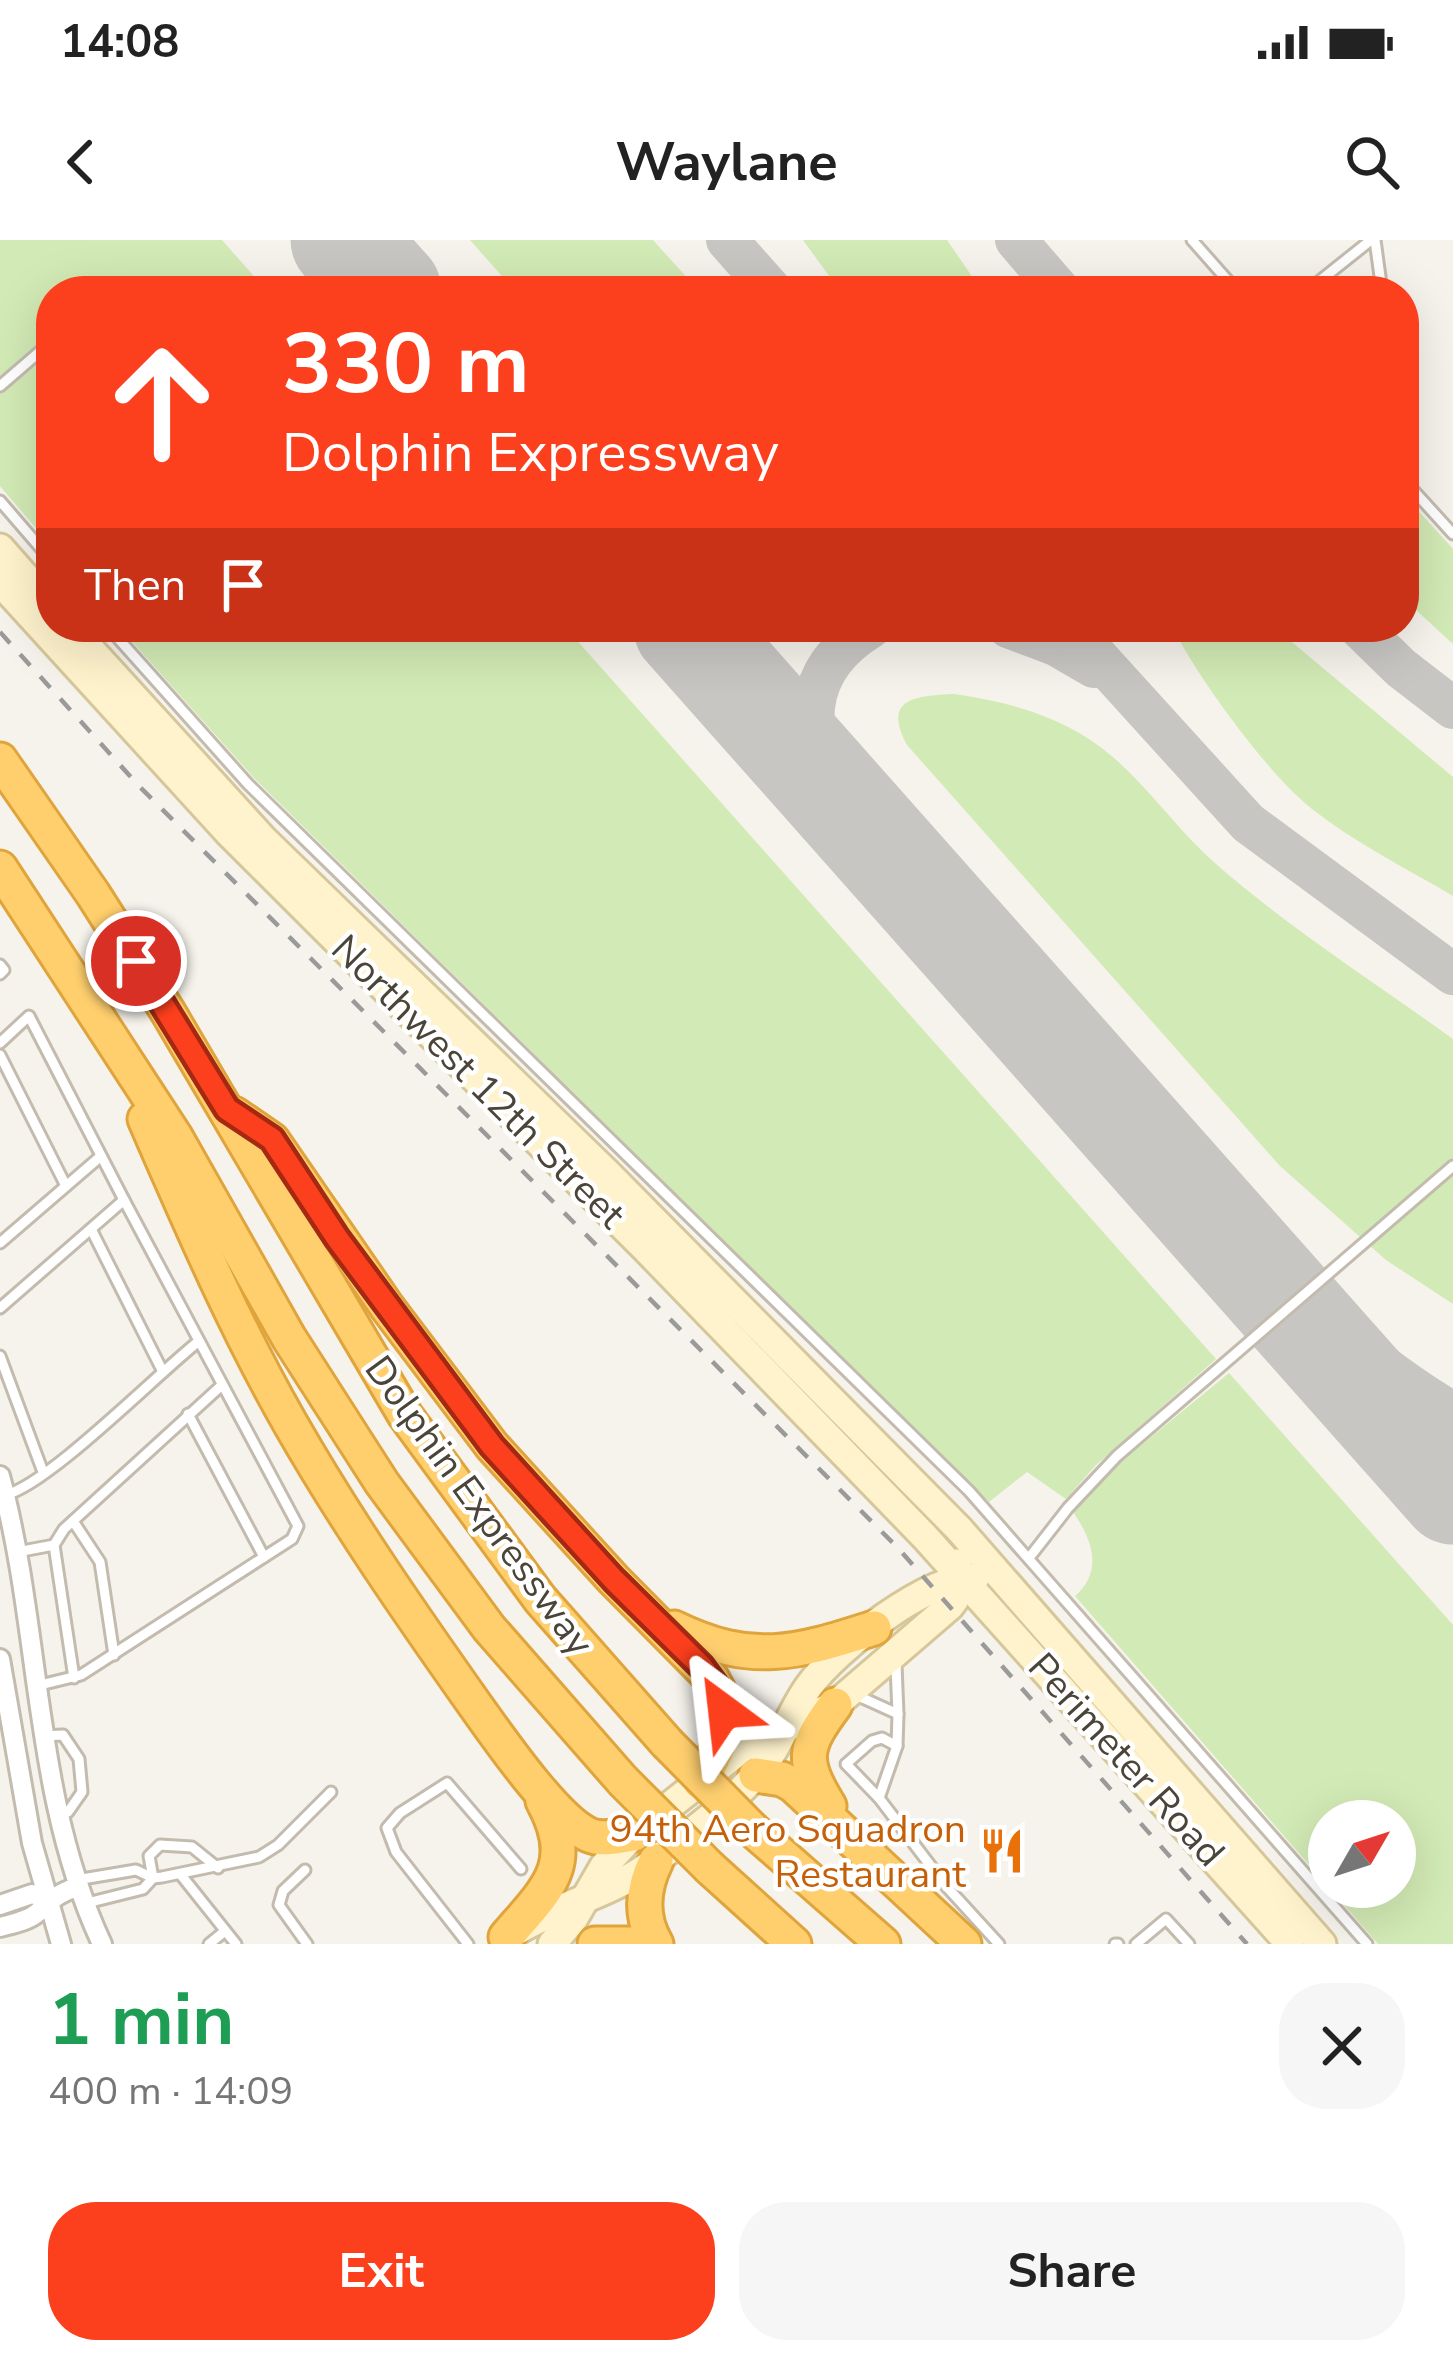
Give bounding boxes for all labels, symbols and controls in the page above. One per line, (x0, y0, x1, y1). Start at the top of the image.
text: 14:08 (60, 12, 179, 73)
text: Waylane (615, 125, 838, 199)
icon: back (48, 129, 114, 195)
icon: search (1339, 129, 1405, 195)
text: 330 m (282, 307, 530, 422)
icon: ahead (84, 324, 240, 480)
text: Dolphin Expressway (282, 416, 779, 490)
icon: arrive (210, 552, 276, 618)
text: Then (84, 555, 186, 616)
pin (85, 910, 187, 1012)
street label: Northwest 12th Street (319, 923, 637, 1241)
icon: arrive (103, 928, 169, 994)
street label: Dolphin Expressway (352, 1345, 606, 1667)
street label: Perimeter Road (1016, 1642, 1236, 1878)
position arrow (661, 1648, 787, 1774)
north arrow (1308, 1800, 1416, 1908)
map controls (1308, 1800, 1416, 1908)
place label: 94th Aero Squadron Restaurant (609, 1803, 966, 1901)
restaurant icon: 94th Aero Squadron Restaurant (977, 1826, 1027, 1876)
text: 1 min (48, 1971, 234, 2069)
button: close (1279, 1983, 1405, 2109)
text: 400 m · 14:09 (48, 2065, 293, 2118)
button: Exit (48, 2202, 715, 2340)
button: Share (739, 2202, 1405, 2340)

